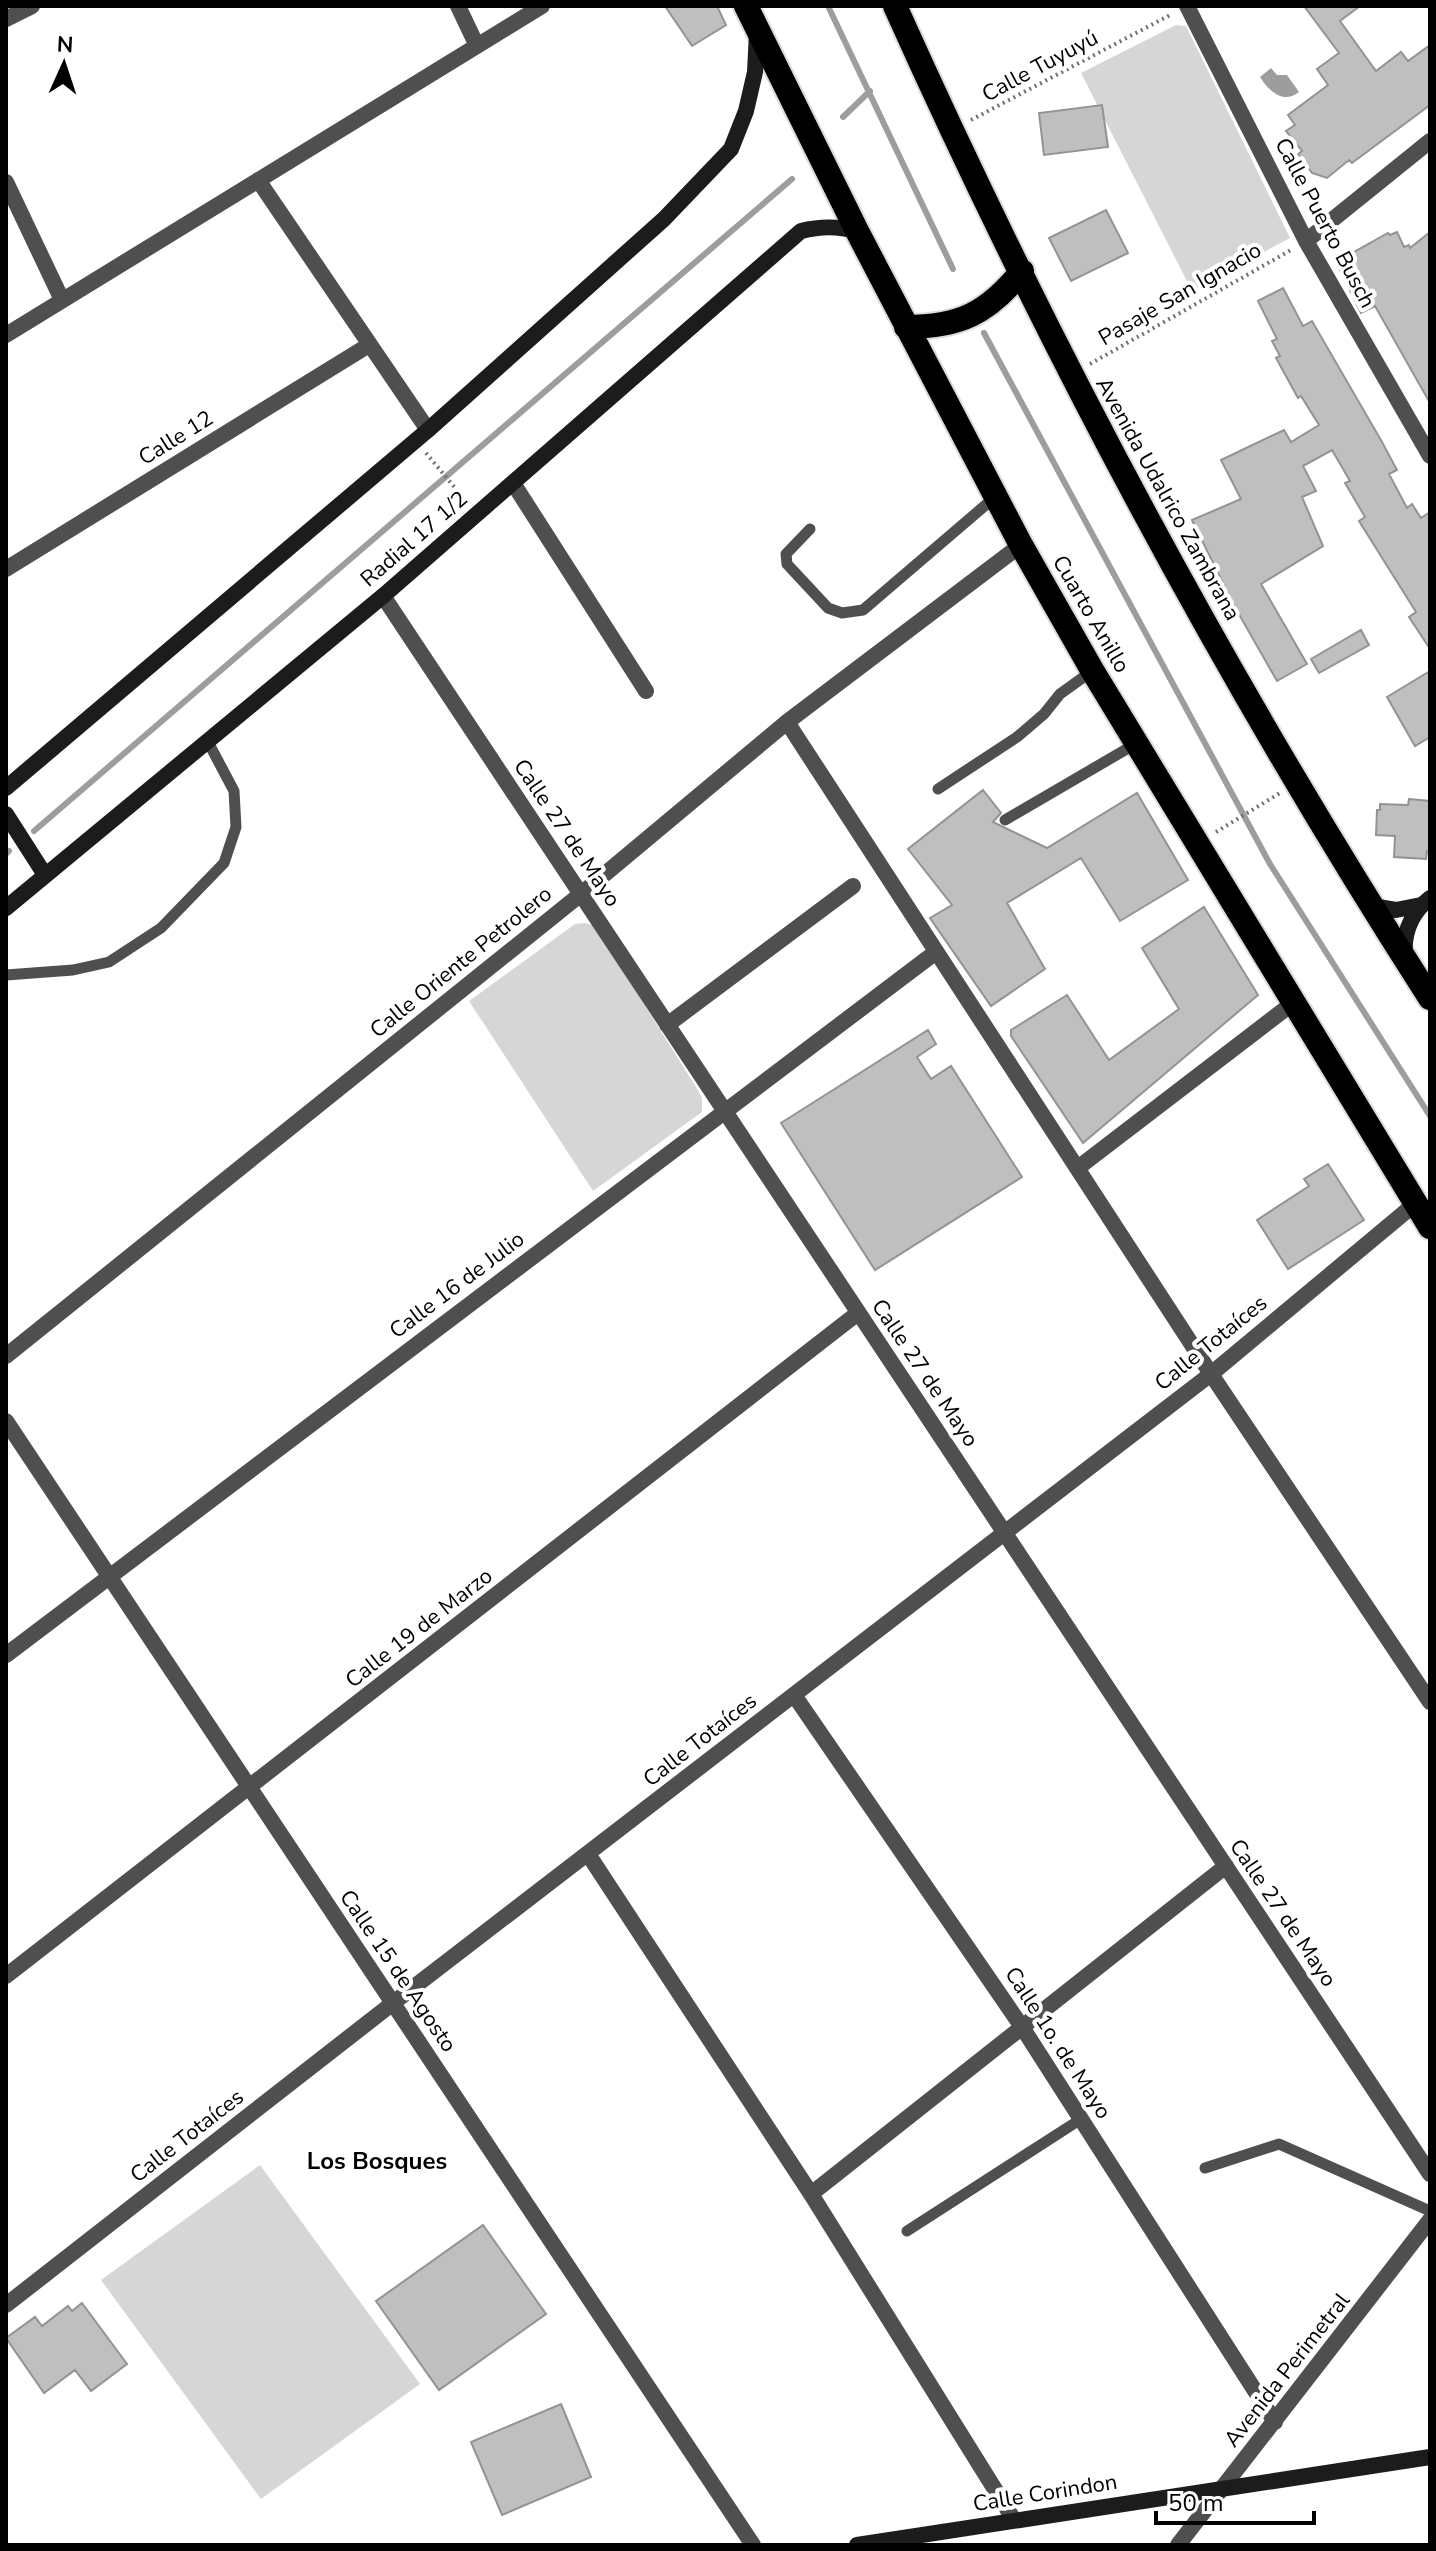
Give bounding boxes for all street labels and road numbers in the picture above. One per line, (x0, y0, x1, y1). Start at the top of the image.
street label: Calle Tuyuyú (977, 23, 1103, 109)
street label: Calle Puerto Busch (1267, 133, 1383, 313)
street label: Pasaje San Ignacio (1093, 235, 1267, 353)
street label: Avenida Udalrico Zambrana (1089, 372, 1247, 626)
street label: Calle 12 (133, 403, 219, 473)
street label: Radial 17 1/2 (354, 484, 474, 594)
street label: Cuarto Anillo (1045, 550, 1137, 678)
street label: Calle 27 de Mayo (506, 753, 628, 913)
street label: Calle Oriente Petrolero (364, 879, 558, 1045)
street label: Calle 16 de Julio (383, 1224, 531, 1346)
street label: Calle Totaíces (1148, 1288, 1274, 1398)
street label: Calle 27 de Mayo (864, 1293, 986, 1453)
street label: Calle 19 de Marzo (339, 1561, 499, 1695)
street label: Calle Totaíces (637, 1686, 763, 1794)
street label: Calle 27 de Mayo (1222, 1833, 1344, 1993)
street label: Calle 15 de Agosto (332, 1884, 464, 2058)
street label: Calle 1o. de Mayo (998, 1961, 1118, 2125)
street label: Calle Totaíces (124, 2082, 250, 2190)
street label: Avenida Perimetral (1217, 2286, 1357, 2453)
street label: Calle Corindon (971, 2467, 1119, 2519)

